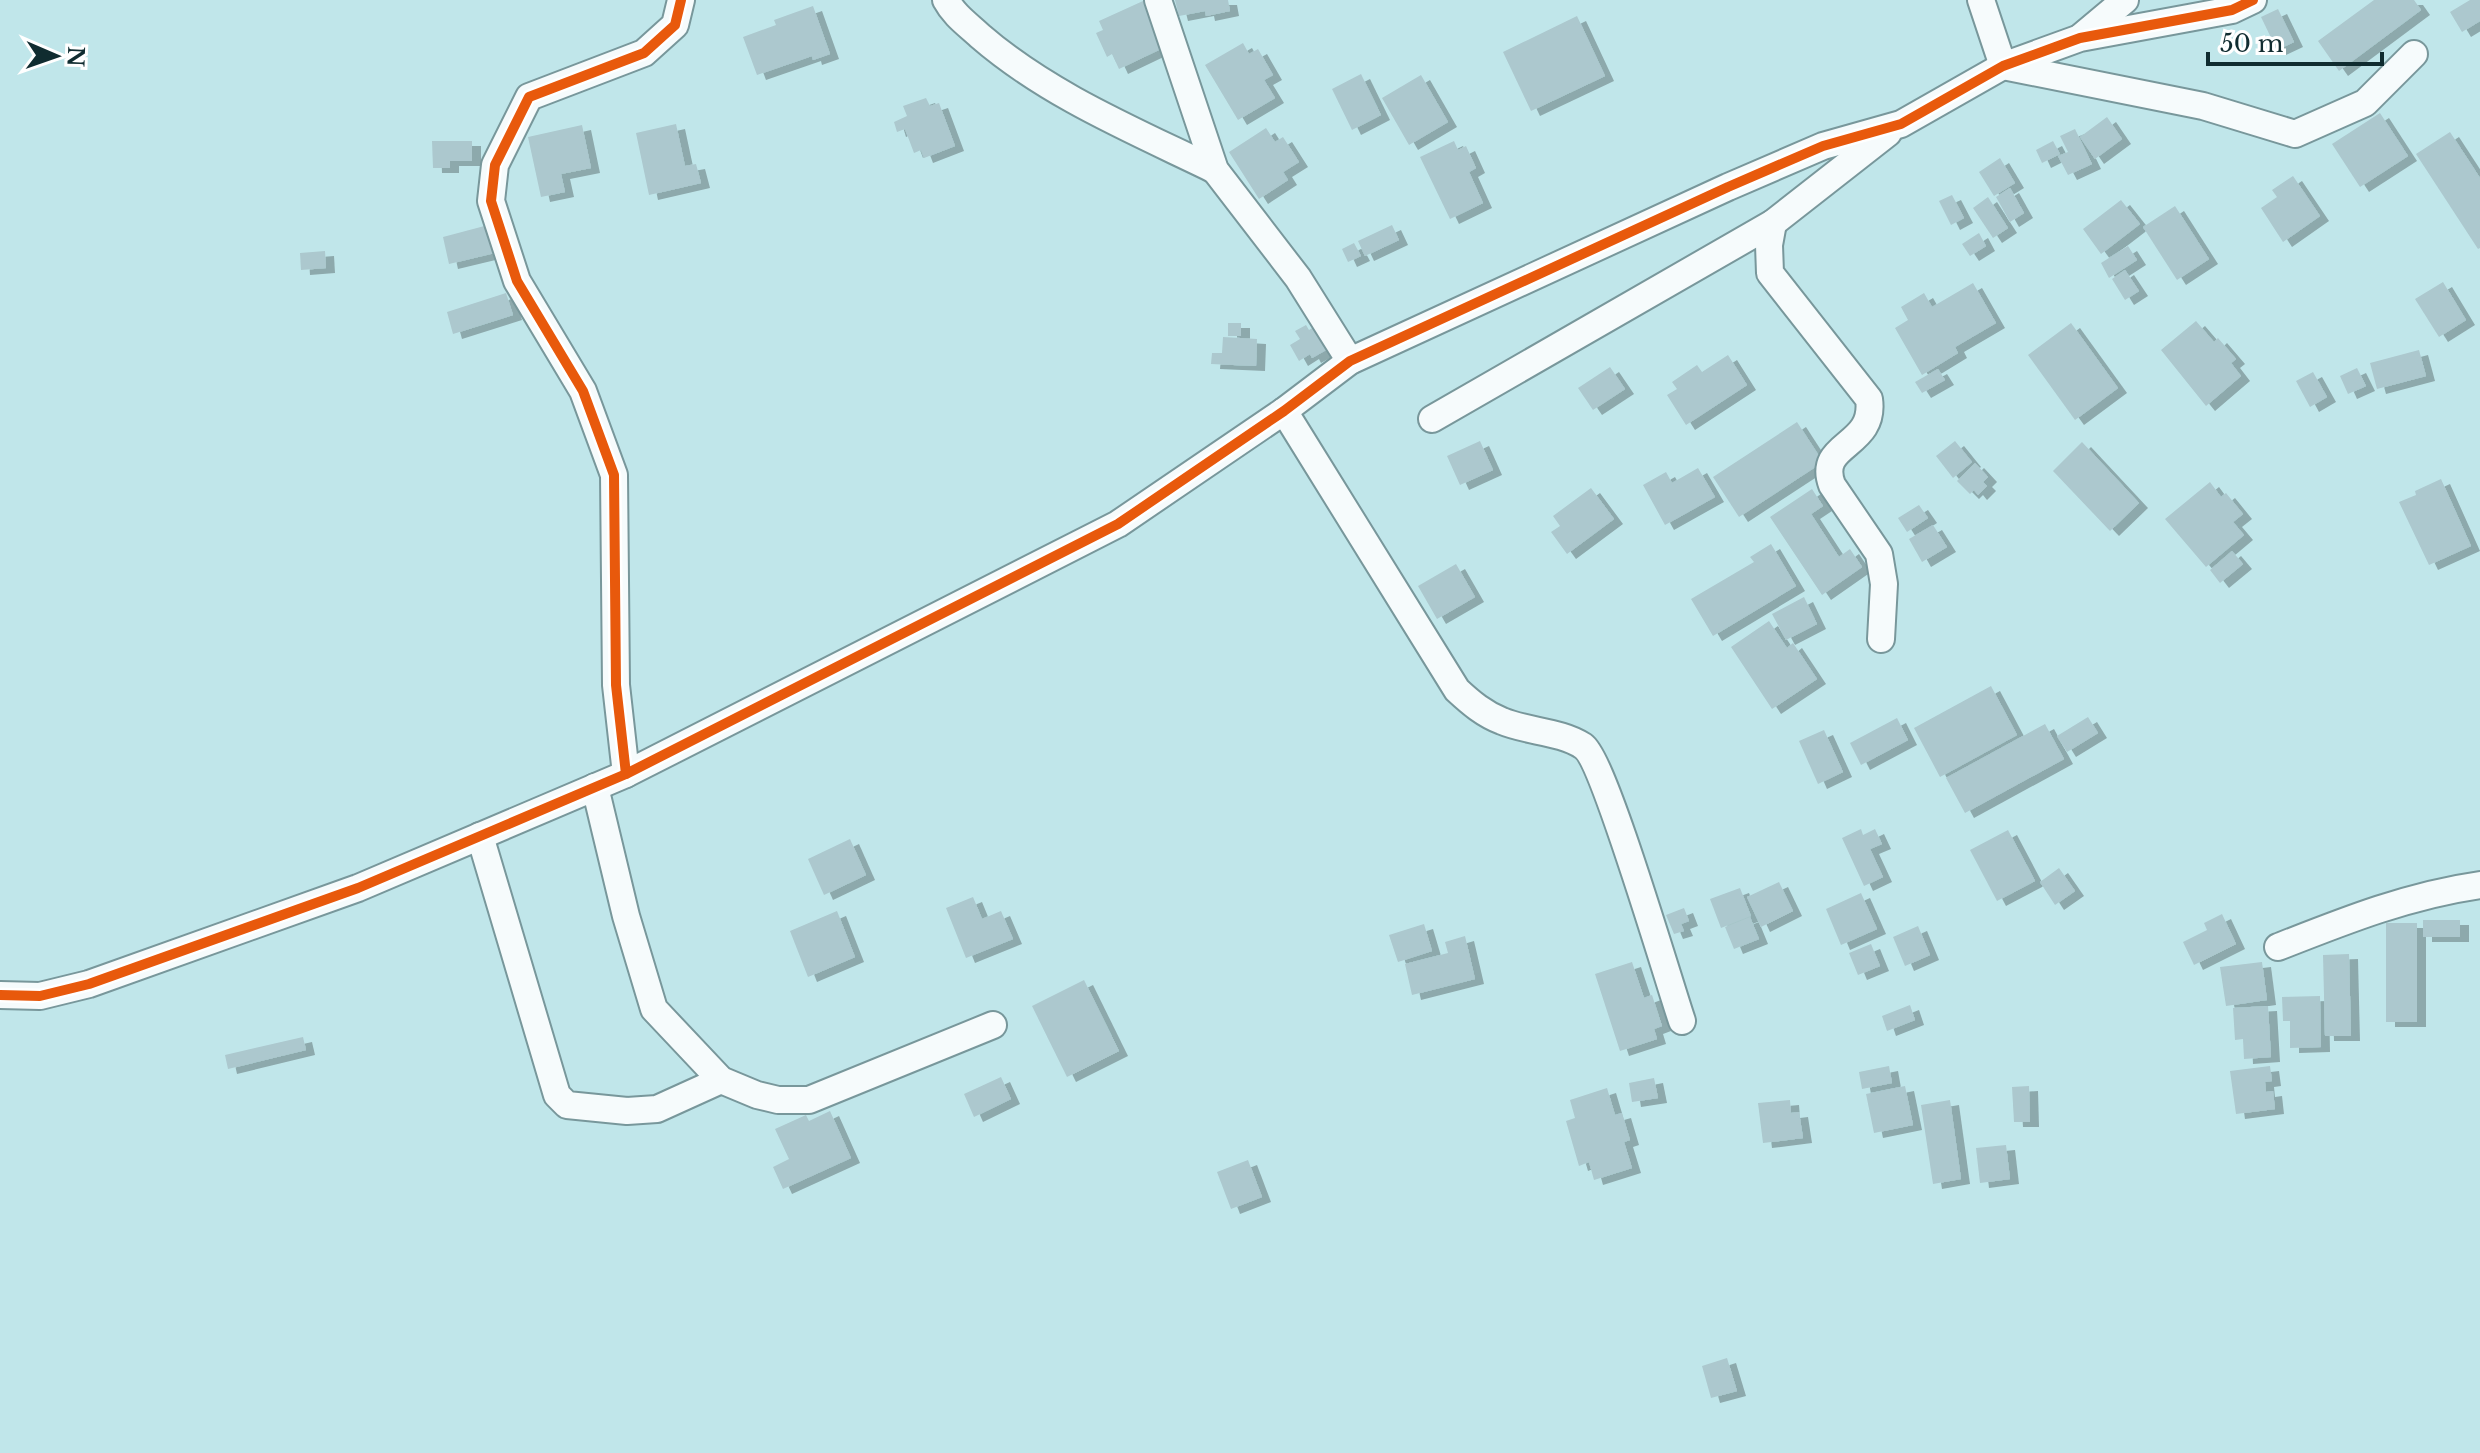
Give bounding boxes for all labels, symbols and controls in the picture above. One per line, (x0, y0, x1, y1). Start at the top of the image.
north arrow (16, 16, 96, 96)
scale bar (2208, 16, 2382, 66)
text: 50 m (2220, 29, 2284, 58)
text: N (62, 46, 89, 68)

